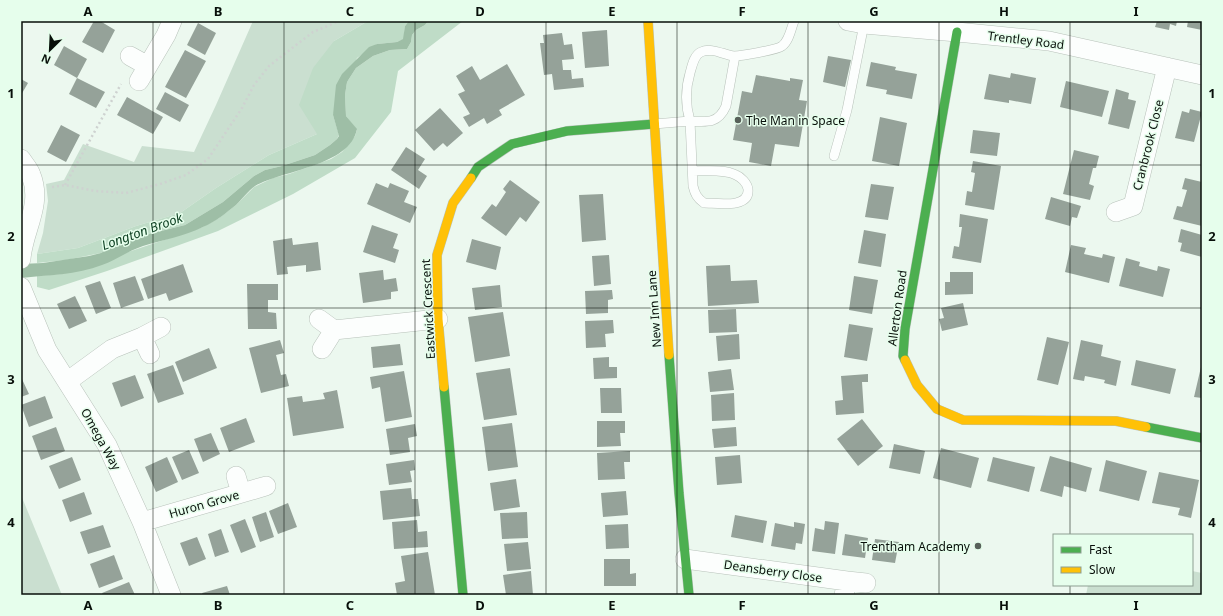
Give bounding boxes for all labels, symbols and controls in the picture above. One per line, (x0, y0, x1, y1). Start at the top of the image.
text: A (84, 2, 93, 20)
text: B (214, 2, 222, 20)
text: C (346, 2, 354, 20)
text: D (475, 2, 485, 20)
text: E (608, 2, 616, 20)
text: F (738, 2, 746, 20)
text: G (869, 2, 879, 20)
text: H (999, 2, 1009, 20)
text: I (1133, 2, 1139, 20)
street label: Trentley Road (987, 27, 1065, 53)
north arrow (30, 30, 70, 70)
text: N (39, 51, 53, 68)
text: 1 (7, 84, 15, 102)
text: 1 (1208, 84, 1216, 102)
street label: Cranbrook Close (1128, 98, 1168, 192)
place label: The Man in Space (746, 112, 845, 129)
marker: The Man in Space (733, 115, 743, 125)
water label: Longton Brook (99, 208, 186, 254)
text: 2 (7, 227, 15, 245)
text: 2 (1208, 227, 1216, 245)
street label: Eastwick Crescent (417, 258, 439, 360)
street label: Allerton Road (883, 269, 911, 347)
street label: New Inn Lane (643, 270, 665, 348)
text: 3 (7, 370, 15, 388)
text: 3 (1208, 370, 1216, 388)
street label: Omega Way (77, 405, 125, 474)
street label: Huron Grove (167, 486, 241, 522)
text: 4 (7, 513, 15, 531)
text: 4 (1208, 513, 1216, 531)
legend (1053, 534, 1193, 586)
place label: Trentham Academy (861, 538, 971, 555)
marker: Trentham Academy (973, 541, 983, 551)
text: Fast (1089, 541, 1113, 558)
street label: Deansberry Close (723, 556, 824, 586)
text: Slow (1089, 561, 1116, 578)
text: A (84, 596, 93, 614)
text: B (214, 596, 222, 614)
text: C (346, 596, 354, 614)
text: D (475, 596, 485, 614)
text: E (608, 596, 616, 614)
text: F (738, 596, 746, 614)
text: G (869, 596, 879, 614)
text: H (999, 596, 1009, 614)
text: I (1133, 596, 1139, 614)

